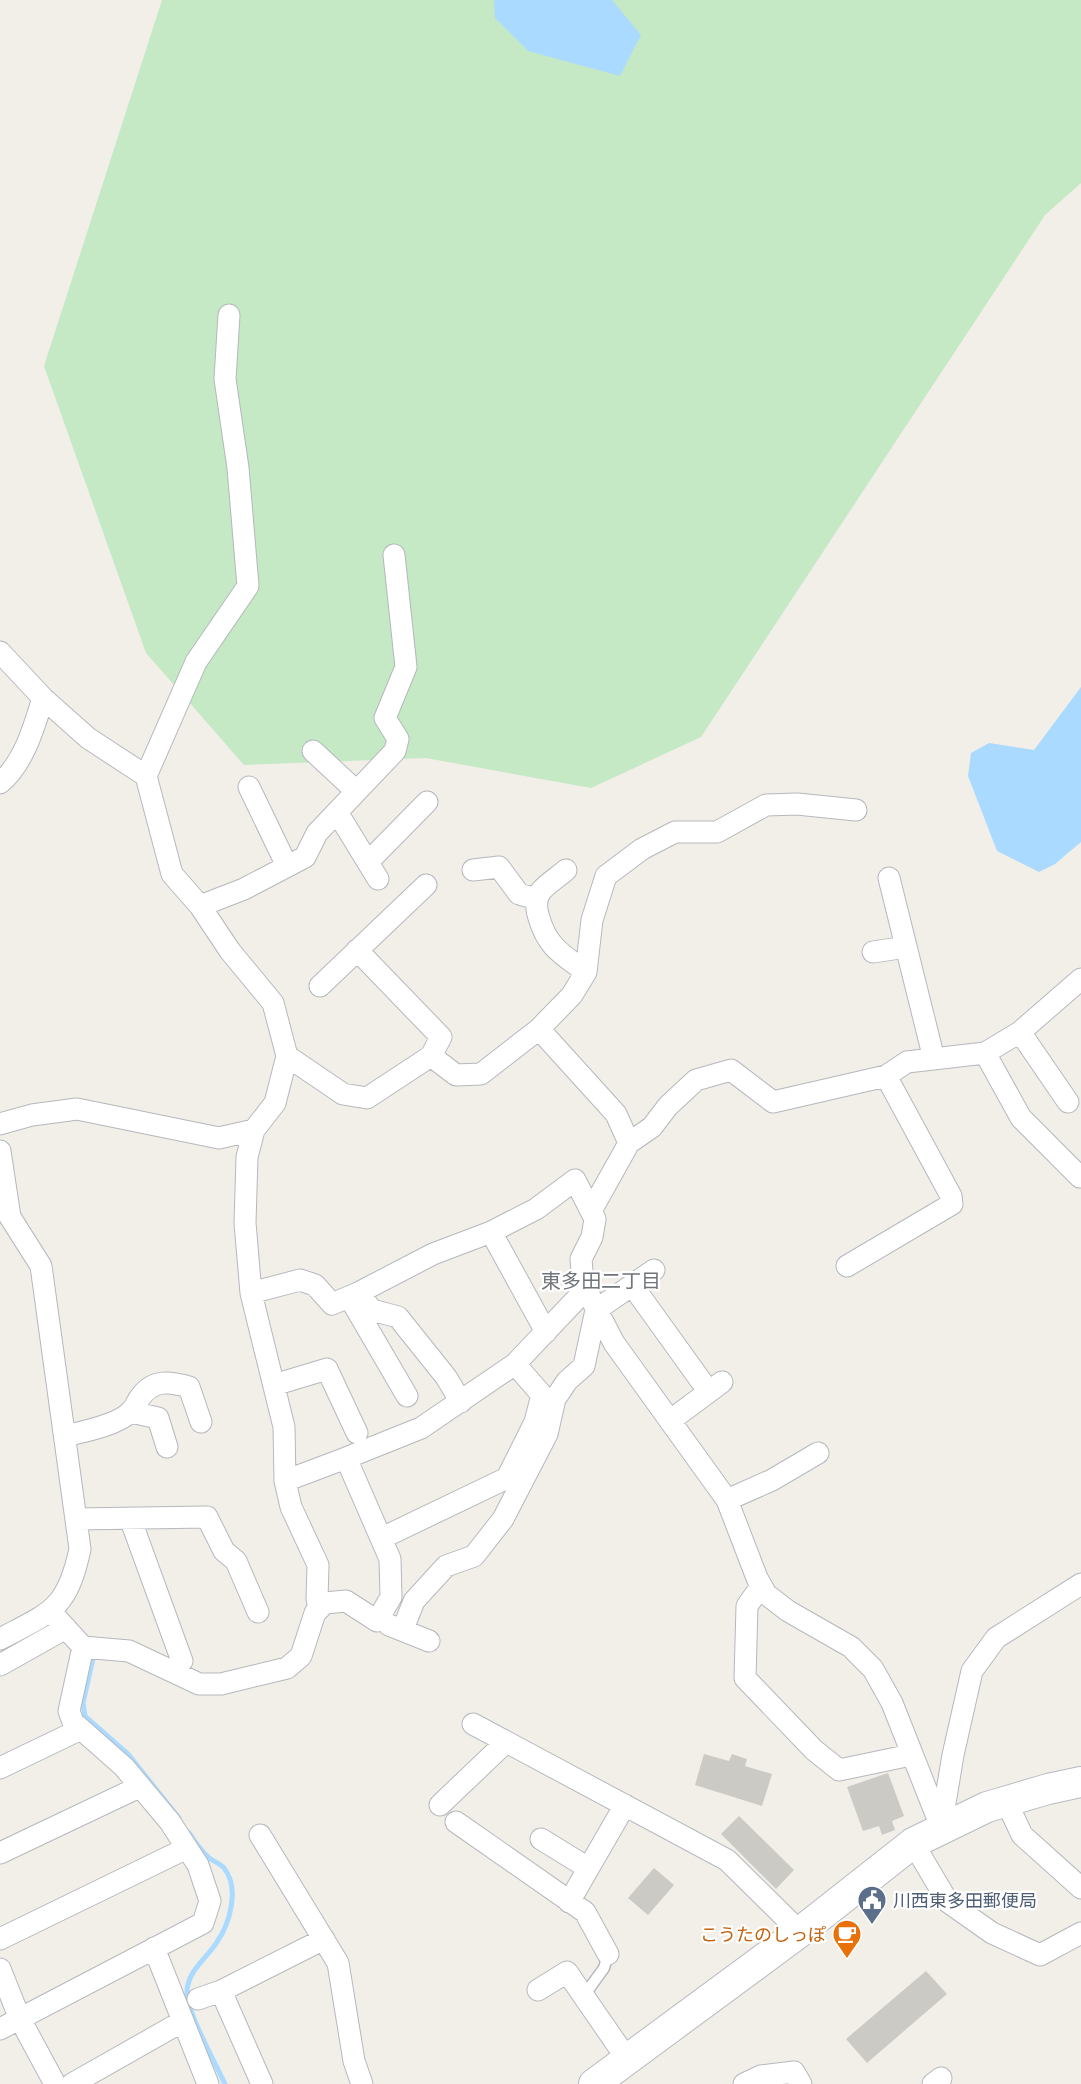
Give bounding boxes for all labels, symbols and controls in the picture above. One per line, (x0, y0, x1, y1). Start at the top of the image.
district label: 東多田二丁目 (541, 1268, 661, 1293)
public building icon: 川西東多田郵便局 (856, 1884, 888, 1926)
place label: 川西東多田郵便局 (893, 1889, 1037, 1912)
cafe icon: こうたのしっぽ (831, 1918, 863, 1960)
place label: こうたのしっぽ (700, 1923, 826, 1946)

